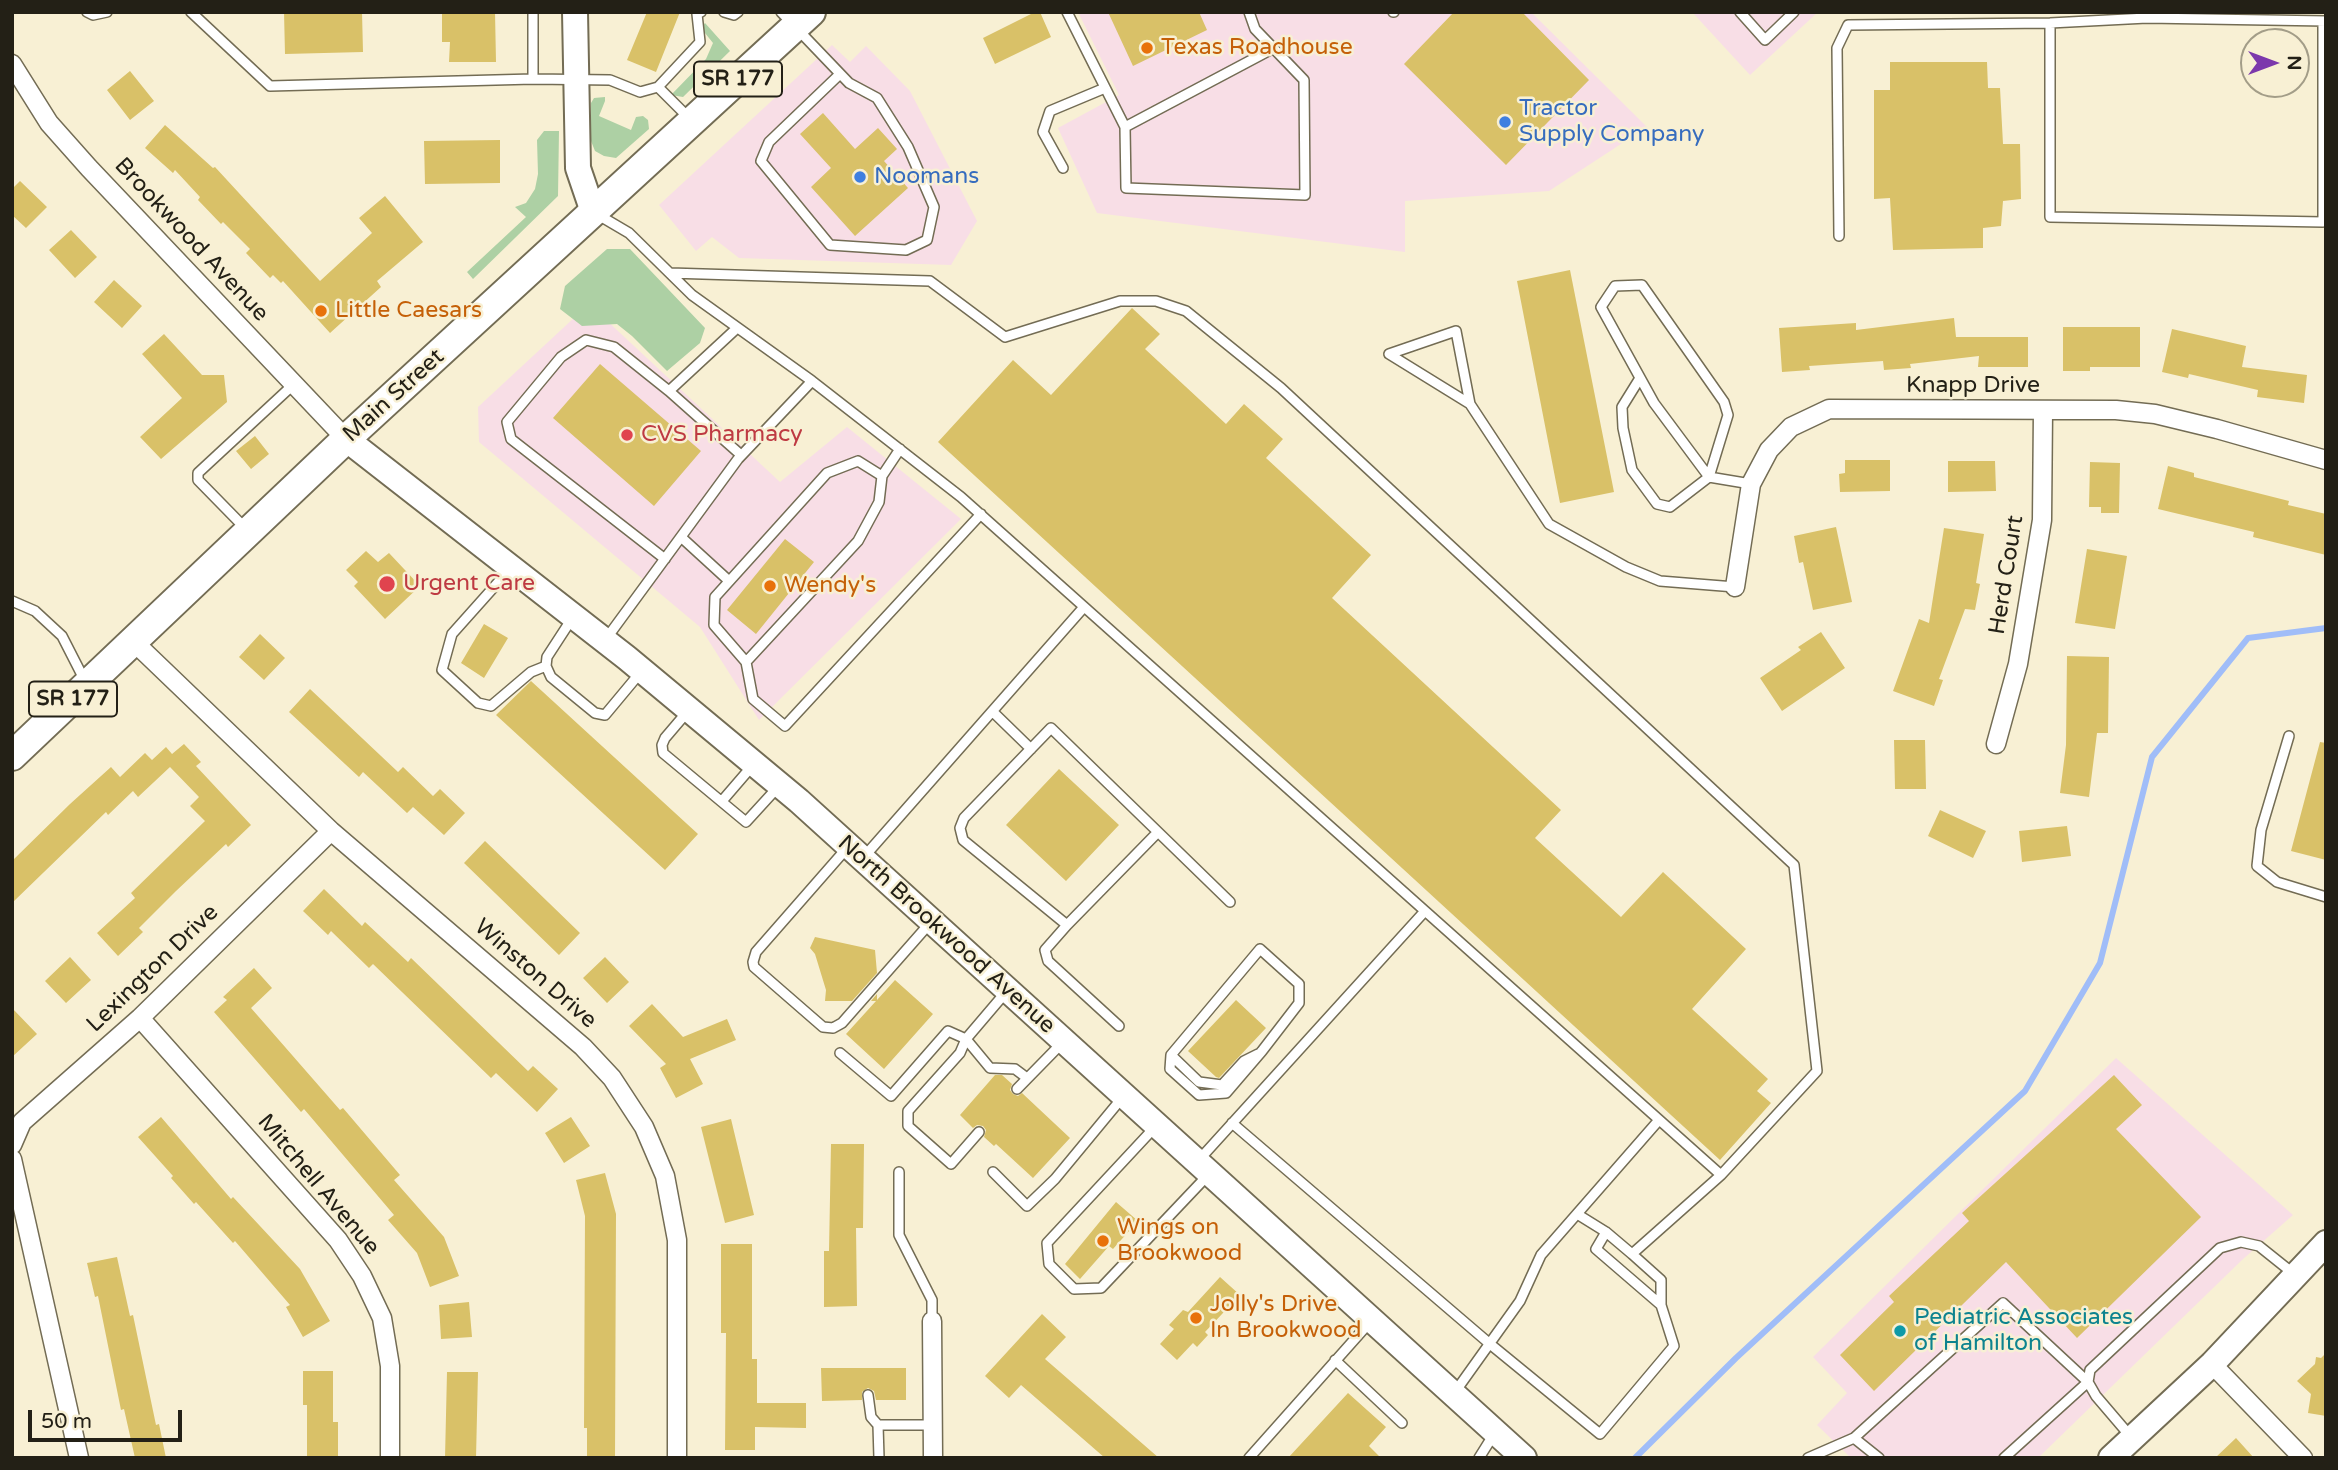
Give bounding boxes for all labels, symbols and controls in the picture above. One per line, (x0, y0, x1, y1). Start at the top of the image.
north arrow (2240, 28, 2310, 98)
place label: Texas Roadhouse (1161, 34, 1353, 62)
marker: Texas Roadhouse (1139, 40, 1155, 56)
text: N (2283, 55, 2305, 71)
road number: SR 177 (694, 62, 782, 96)
place label: Tractor Supply Company (1519, 95, 1704, 149)
marker: Tractor Supply Company (1497, 114, 1513, 130)
street label: Brookwood Avenue (108, 152, 274, 328)
place label: Noomans (874, 163, 979, 191)
marker: Noomans (852, 169, 868, 185)
place label: Little Caesars (335, 297, 482, 325)
marker: Little Caesars (313, 303, 329, 319)
street label: Main Street (338, 343, 450, 449)
street label: Knapp Drive (1906, 372, 2040, 400)
place label: CVS Pharmacy (641, 421, 803, 449)
marker: CVS Pharmacy (619, 427, 635, 443)
street label: Herd Court (1984, 513, 2030, 637)
place label: Urgent Care (403, 570, 535, 598)
place label: Wendy's (784, 572, 876, 600)
marker: Urgent Care (377, 574, 397, 594)
marker: Wendy's (762, 578, 778, 594)
road number: SR 177 (29, 682, 117, 716)
street label: North Brookwood Avenue (832, 830, 1060, 1040)
street label: Lexington Drive (82, 899, 224, 1039)
street label: Winston Drive (468, 913, 602, 1035)
street label: Mitchell Avenue (251, 1109, 385, 1261)
place label: Wings on Brookwood (1117, 1214, 1242, 1268)
marker: Wings on Brookwood (1095, 1233, 1111, 1249)
place label: Jolly's Drive In Brookwood (1210, 1291, 1362, 1345)
place label: Pediatric Associates of Hamilton (1914, 1304, 2133, 1358)
marker: Jolly's Drive In Brookwood (1188, 1310, 1204, 1326)
marker: Pediatric Associates of Hamilton (1892, 1323, 1908, 1339)
scale bar (32, 1396, 186, 1440)
text: 50 m (41, 1409, 92, 1434)

